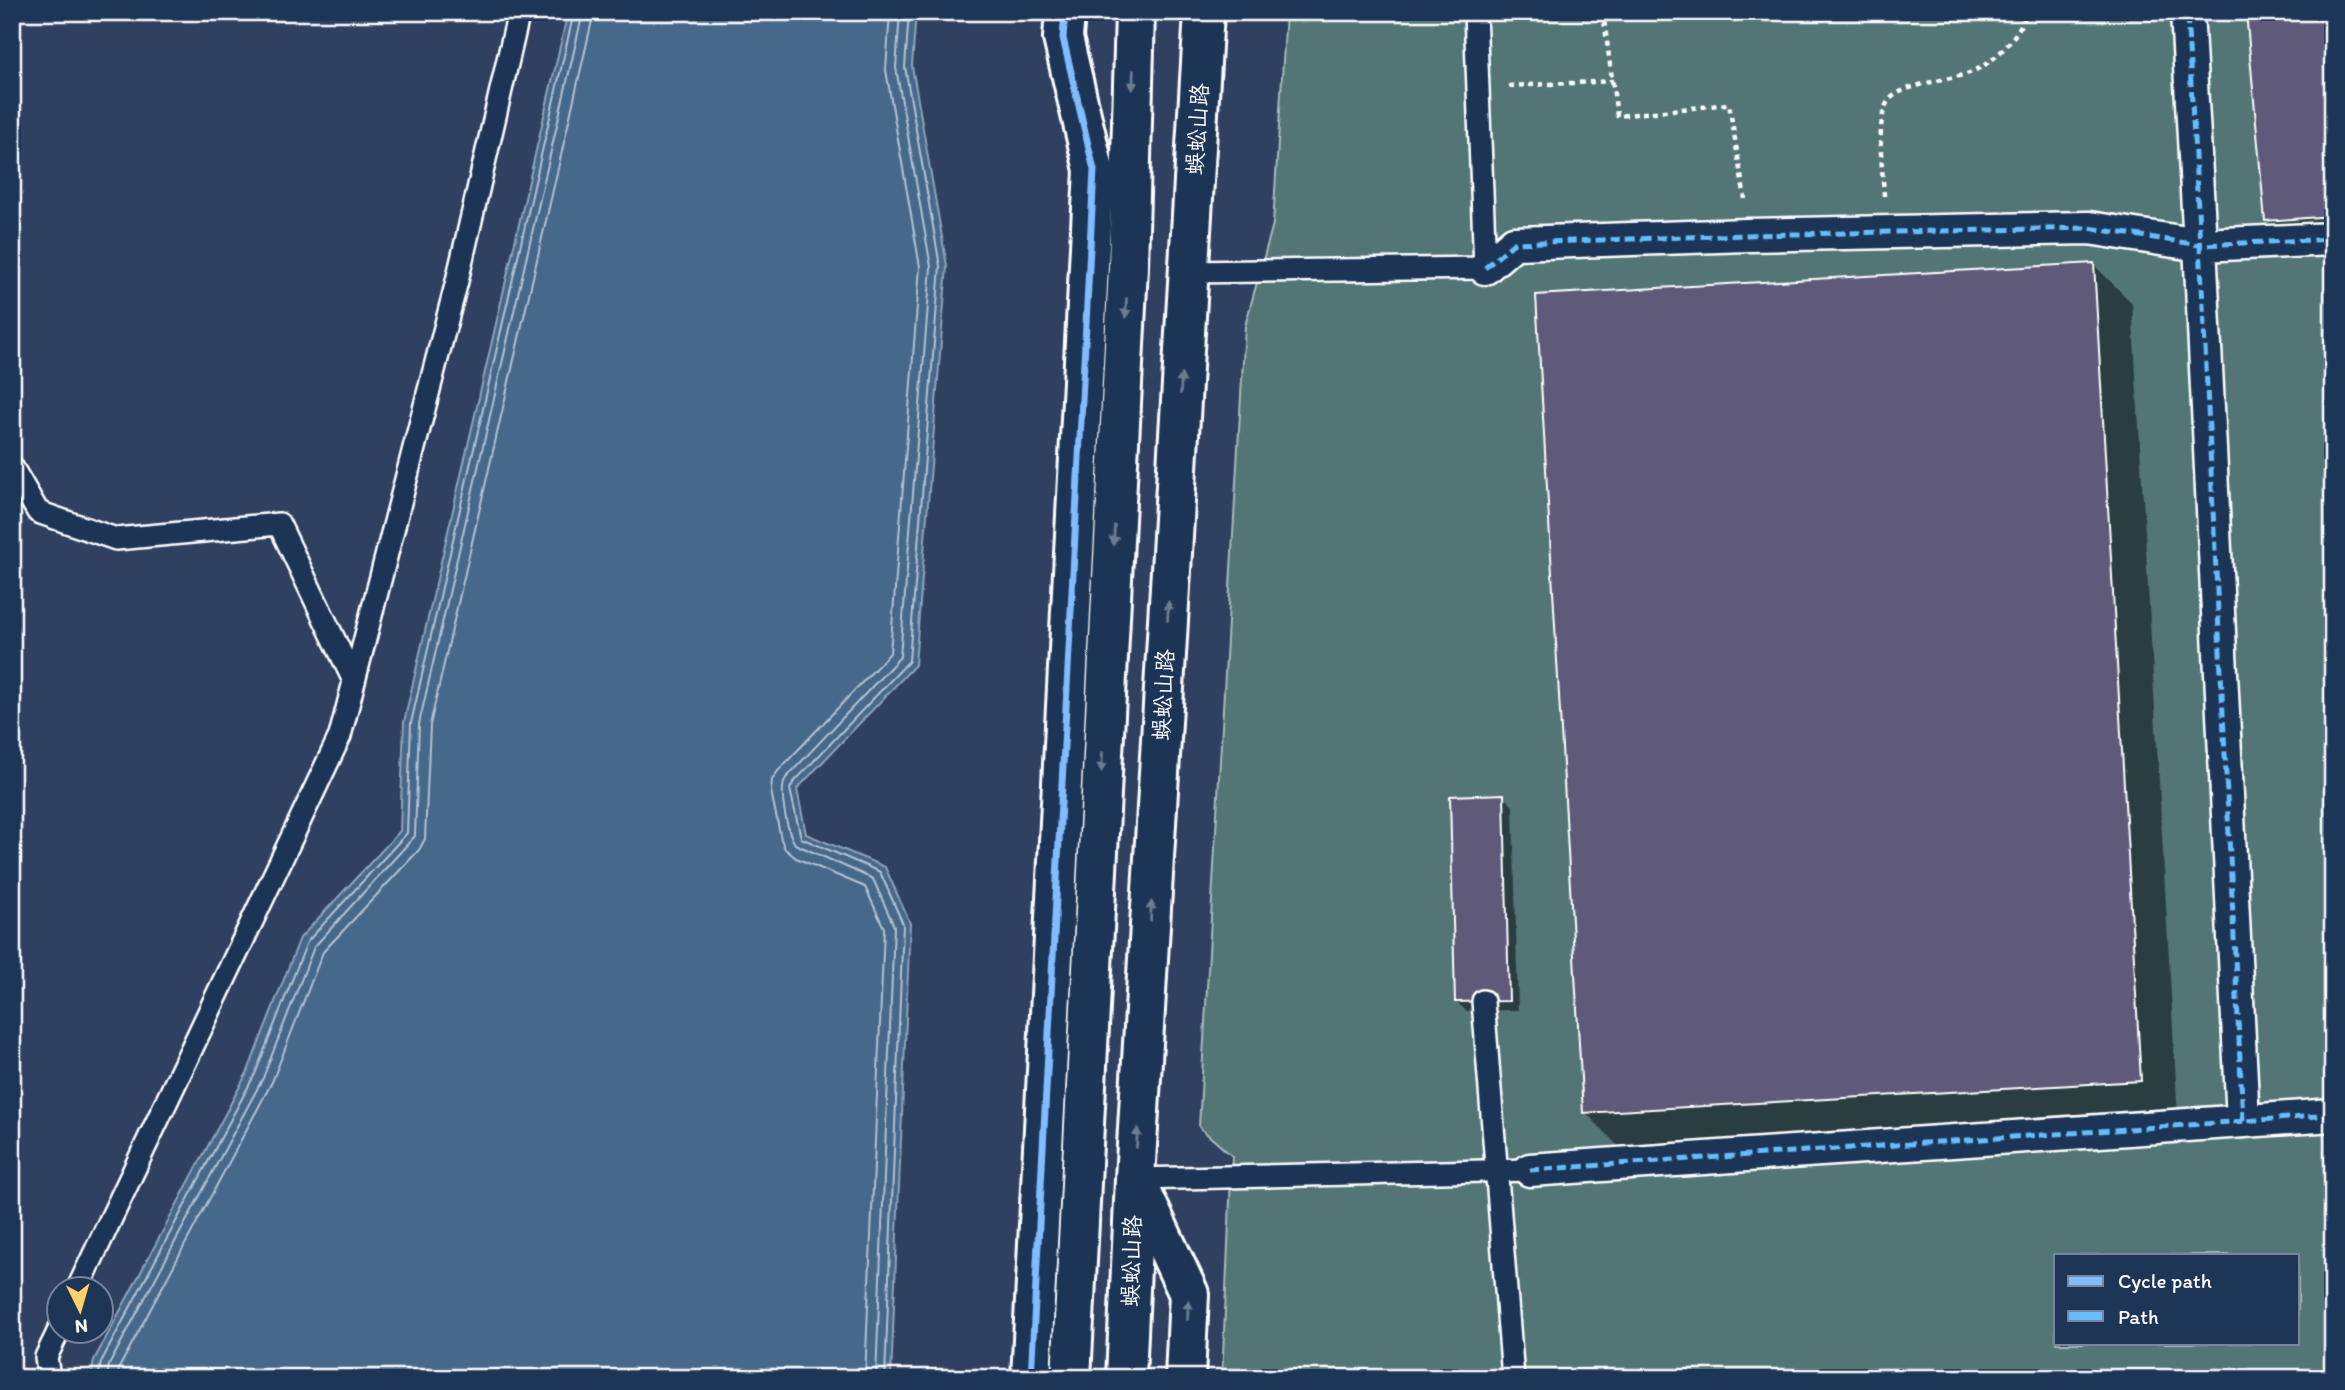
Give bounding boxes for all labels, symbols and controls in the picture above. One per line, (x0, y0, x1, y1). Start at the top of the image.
one-way arrow (1127, 70, 1139, 92)
street label: 蜈蚣山路 (1180, 82, 1214, 176)
one-way arrow (1120, 297, 1131, 319)
one-way arrow (1176, 372, 1187, 394)
one-way arrow (1108, 524, 1119, 546)
one-way arrow (1163, 599, 1174, 621)
street label: 蜈蚣山路 (1147, 648, 1179, 742)
one-way arrow (1097, 751, 1108, 773)
one-way arrow (1145, 900, 1156, 922)
one-way arrow (1132, 1127, 1143, 1149)
street label: 蜈蚣山路 (1115, 1215, 1147, 1307)
legend (2054, 1254, 2300, 1344)
text: Cycle path (2118, 1268, 2212, 1293)
north arrow (46, 1274, 116, 1344)
one-way arrow (1183, 1298, 1194, 1320)
text: Path (2118, 1304, 2159, 1329)
text: N (74, 1314, 89, 1338)

